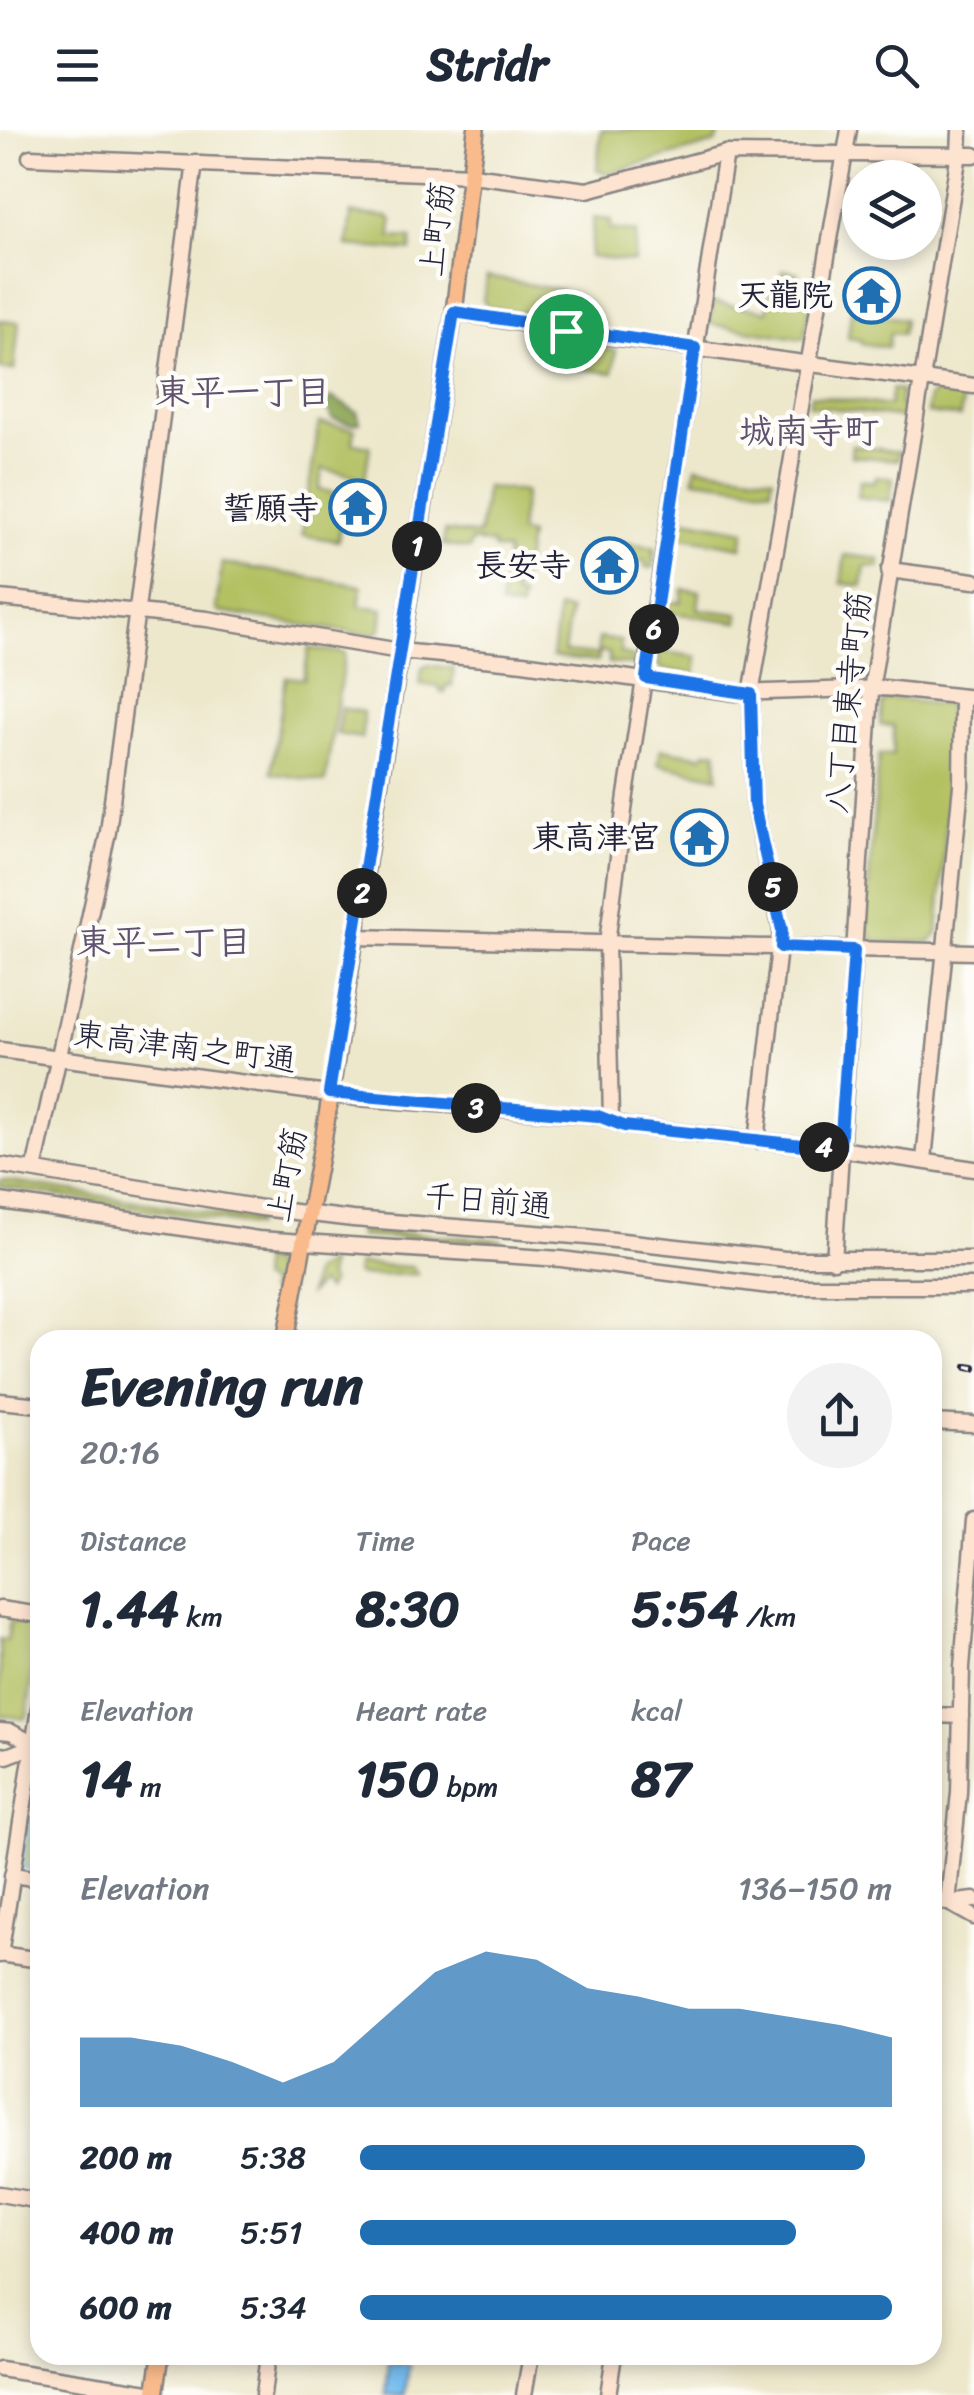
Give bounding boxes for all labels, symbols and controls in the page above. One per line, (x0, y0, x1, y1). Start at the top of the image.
text: Stridr (427, 25, 547, 105)
icon: menu (50, 38, 105, 93)
icon: search (869, 38, 924, 93)
map controls (842, 160, 942, 260)
button: layers (842, 160, 942, 260)
street label: 上町筋 (403, 178, 471, 280)
temple icon: 天龍院 (842, 265, 902, 325)
place label: 天龍院 (737, 267, 833, 324)
pin (524, 289, 609, 374)
icon: arrive (539, 304, 594, 359)
district label: 東平一丁目 (155, 361, 331, 423)
district label: 城南寺町 (739, 400, 879, 462)
temple icon: 誓願寺 (328, 478, 388, 538)
place label: 誓願寺 (223, 480, 319, 537)
pin: 1 (392, 521, 442, 571)
text: 1 (411, 521, 423, 570)
temple icon: 長安寺 (580, 535, 640, 595)
place label: 長安寺 (475, 537, 571, 594)
street label: 八丁目東寺町筋 (808, 588, 888, 816)
pin: 6 (629, 604, 679, 654)
text: 6 (646, 604, 662, 653)
temple icon: 東高津宮 (669, 807, 729, 867)
place label: 東高津宮 (532, 809, 660, 866)
pin: 5 (748, 862, 798, 912)
text: 5 (764, 862, 782, 911)
pin: 2 (337, 868, 387, 918)
text: 2 (354, 868, 370, 917)
district label: 東平二丁目 (76, 911, 252, 973)
street label: 東高津南之町通 (70, 1005, 300, 1089)
pin: 3 (451, 1083, 501, 1133)
text: 3 (468, 1083, 484, 1132)
street label: 上町筋 (250, 1122, 324, 1228)
pin: 4 (799, 1122, 849, 1172)
text: 4 (815, 1122, 833, 1171)
street label: 千日前通 (422, 1167, 554, 1235)
text: Evening run (80, 1338, 363, 1435)
button: share (787, 1363, 892, 1468)
text: 20:16 (80, 1424, 160, 1481)
text: Distance (80, 1516, 186, 1565)
text: Time (356, 1516, 415, 1565)
text: Pace (631, 1516, 691, 1565)
text: 1.44 (80, 1565, 179, 1654)
text: 8:30 (356, 1565, 460, 1654)
text: 5:54 (631, 1565, 739, 1654)
text: km (179, 1592, 223, 1641)
text: /km (739, 1592, 796, 1641)
text: Elevation (80, 1686, 193, 1735)
text: Heart rate (356, 1686, 487, 1735)
text: kcal (631, 1686, 682, 1735)
text: 14 (80, 1735, 133, 1824)
text: 150 (356, 1735, 439, 1824)
text: 87 (631, 1735, 690, 1824)
text: m (133, 1762, 162, 1811)
text: bpm (439, 1762, 498, 1811)
text: Elevation (80, 1860, 210, 1917)
text: 136–150 m (738, 1860, 892, 1917)
text: 200 m (80, 2129, 172, 2186)
text: 5:38 (240, 2129, 306, 2186)
text: 400 m (80, 2204, 173, 2261)
text: 5:51 (240, 2204, 303, 2261)
text: 600 m (80, 2279, 172, 2336)
text: 5:34 (240, 2279, 307, 2336)

